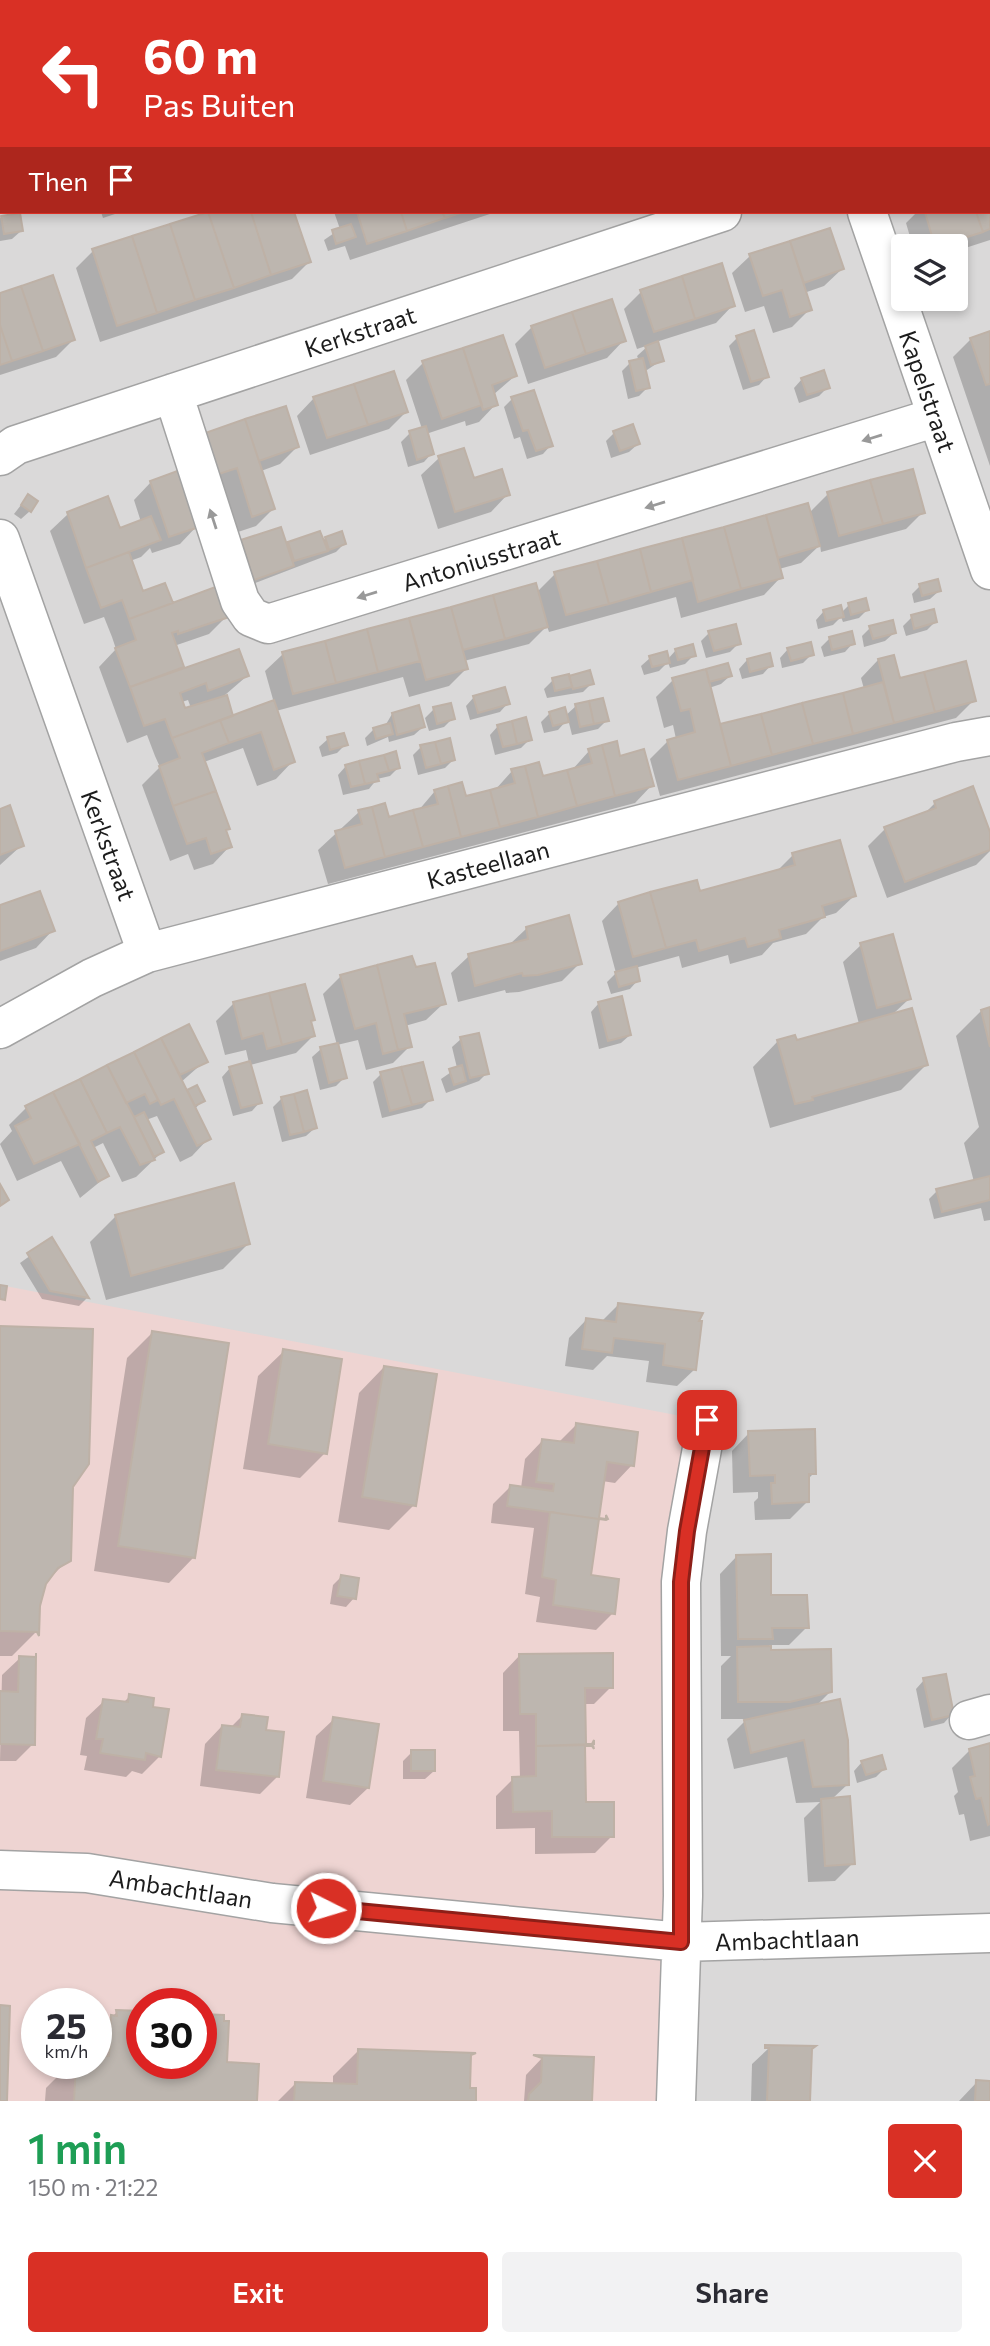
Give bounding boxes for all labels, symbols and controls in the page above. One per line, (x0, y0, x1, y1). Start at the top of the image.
text: 60 m (143, 24, 258, 84)
icon: left (28, 28, 119, 119)
text: Pas Buiten (143, 84, 295, 124)
icon: arrive (102, 161, 140, 199)
text: Then (28, 165, 88, 196)
map controls (891, 234, 968, 311)
button: layers (891, 234, 968, 311)
street label: Kerkstraat (301, 299, 420, 363)
street label: Kapelstraat (894, 326, 962, 456)
one-way arrow (861, 433, 882, 443)
one-way arrow (644, 501, 665, 511)
one-way arrow (207, 508, 218, 529)
street label: Antoniusstraat (399, 521, 564, 597)
one-way arrow (357, 590, 378, 600)
street label: Kerkstraat (76, 786, 142, 904)
street label: Kasteellaan (424, 834, 552, 894)
pin (677, 1390, 737, 1450)
icon: arrive (688, 1401, 726, 1439)
street label: Ambachtlaan (107, 1862, 255, 1914)
position arrow (289, 1871, 363, 1945)
street label: Ambachtlaan (714, 1922, 860, 1956)
speed limit sign: 30 (126, 1988, 217, 2079)
text: 25 (46, 2003, 87, 2046)
text: km/h (45, 2040, 88, 2062)
text: 1 min (28, 2121, 127, 2173)
button: close (888, 2124, 962, 2198)
text: 150 m · 21:22 (28, 2173, 158, 2201)
button: Exit (28, 2252, 488, 2332)
button: Share (502, 2252, 962, 2332)

